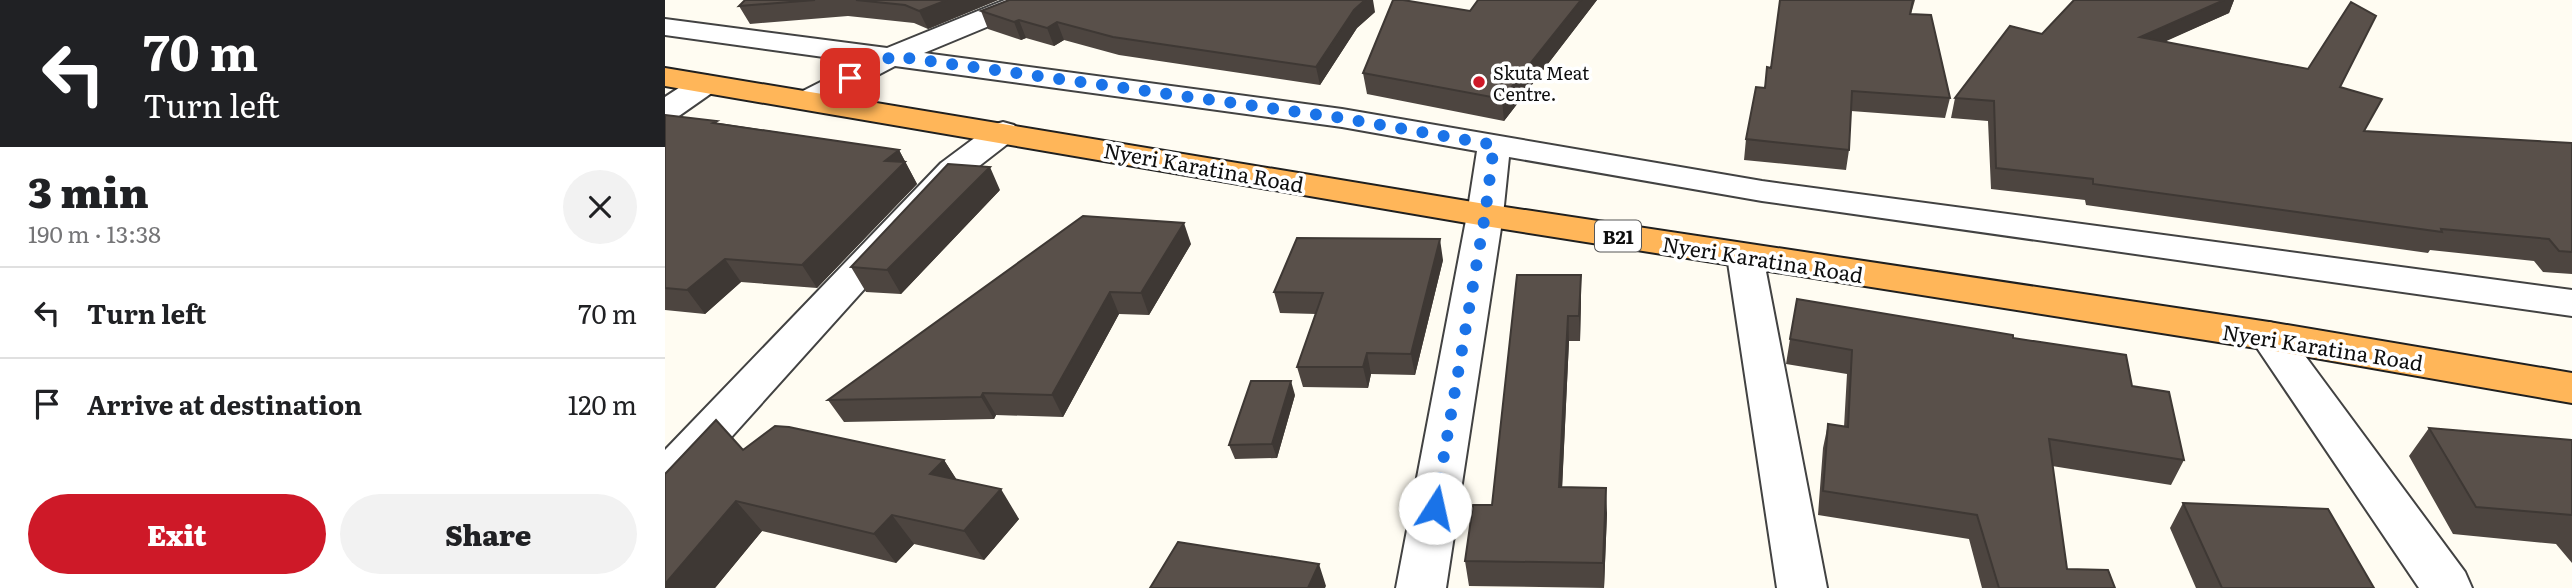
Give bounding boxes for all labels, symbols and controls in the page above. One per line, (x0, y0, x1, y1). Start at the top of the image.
text: 70 m (143, 13, 258, 86)
icon: left (28, 28, 119, 119)
pin (820, 48, 880, 108)
icon: arrive (831, 59, 869, 97)
place label: Skuta Meat Centre. (1493, 59, 1590, 107)
marker: Skuta Meat Centre. (1471, 74, 1487, 90)
text: Turn left (143, 80, 280, 128)
street label: Nyeri Karatina Road (1101, 133, 1307, 199)
text: 3 min (28, 159, 149, 221)
button: close (563, 170, 637, 244)
text: 190 m · 13:38 (28, 216, 161, 250)
road number: B21 (1595, 220, 1641, 252)
street label: Nyeri Karatina Road (1660, 227, 1866, 289)
text: Turn left (87, 293, 206, 332)
text: 70 m (578, 293, 637, 332)
icon: left (28, 294, 66, 332)
street label: Nyeri Karatina Road (2220, 315, 2426, 377)
text: Arrive at destination (87, 384, 362, 423)
text: 120 m (568, 384, 637, 423)
icon: arrive (28, 385, 66, 423)
position arrow (1398, 471, 1472, 545)
button: Exit (28, 494, 326, 574)
button: Share (340, 494, 637, 574)

